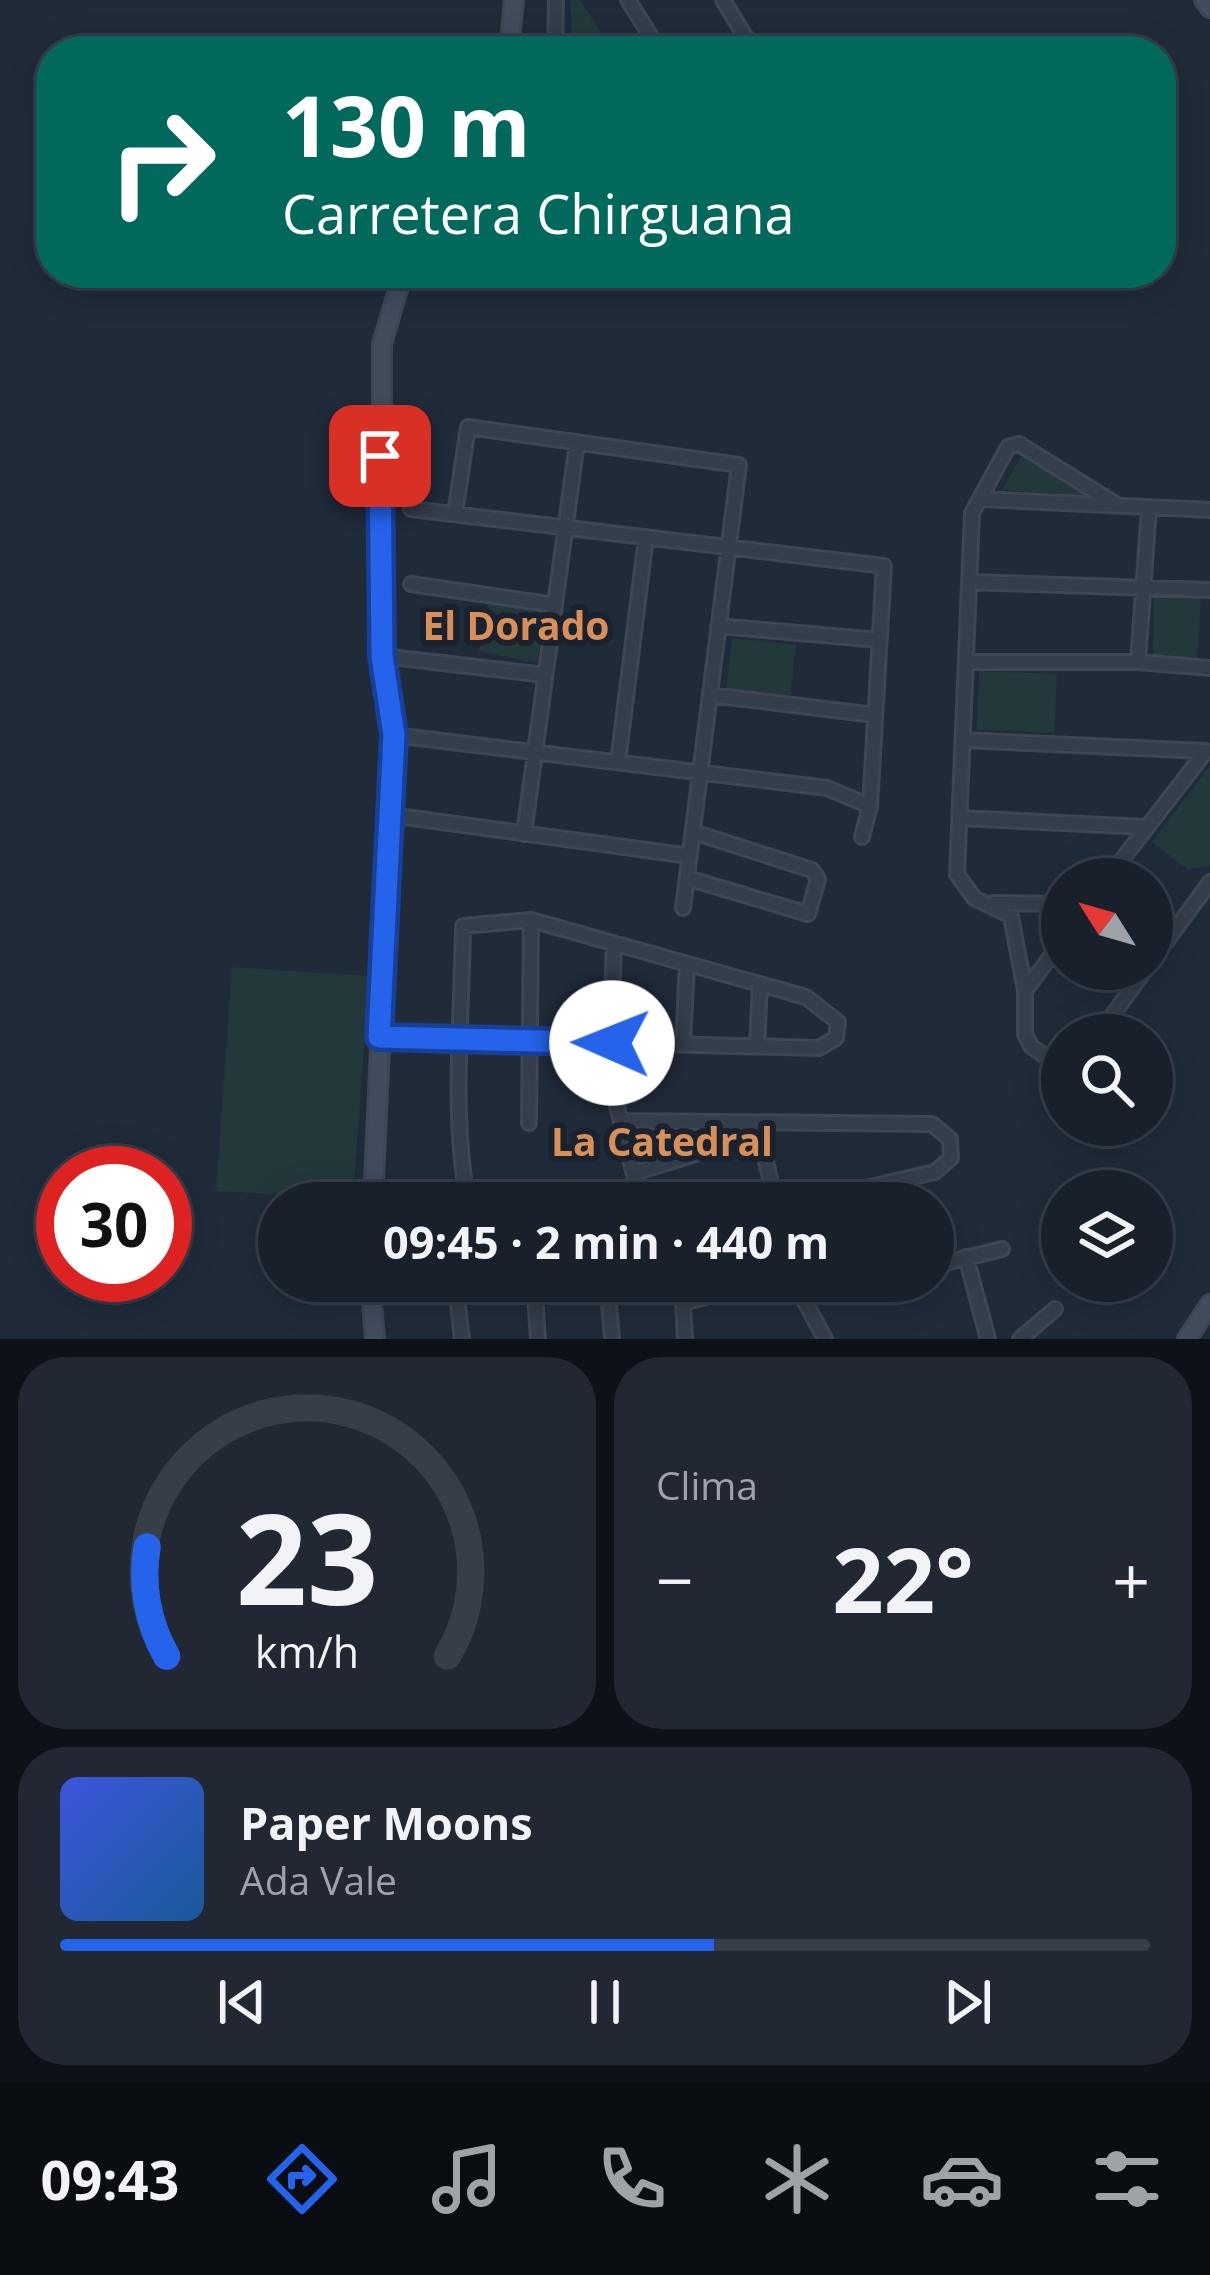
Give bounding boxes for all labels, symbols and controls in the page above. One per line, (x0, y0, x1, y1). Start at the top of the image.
text: 130 m (282, 67, 530, 182)
icon: right (84, 84, 240, 240)
text: Carretera Chirguana (282, 176, 795, 250)
pin (329, 405, 431, 507)
icon: arrive (347, 423, 413, 489)
district label: El Dorado (423, 598, 609, 651)
north arrow (1041, 858, 1173, 990)
map controls (1041, 858, 1173, 1302)
position arrow (549, 980, 675, 1106)
button: search (1041, 1014, 1173, 1146)
district label: La Catedral (551, 1114, 773, 1167)
speed limit sign: 30 (36, 1146, 192, 1302)
button: layers (1041, 1170, 1173, 1302)
text: 09:45 · 2 min · 440 m (383, 1211, 829, 1272)
text: Clima (656, 1458, 758, 1511)
text: 23 (236, 1472, 378, 1642)
text: 22° (832, 1517, 974, 1639)
text: − (656, 1534, 694, 1624)
text: + (1112, 1534, 1150, 1624)
text: km/h (255, 1622, 359, 1681)
text: Paper Moons (240, 1792, 533, 1853)
text: Ada Vale (240, 1853, 397, 1906)
icon: previous (209, 1969, 275, 2035)
icon: pause (572, 1969, 638, 2035)
icon: next (935, 1969, 1001, 2035)
icon: directions (260, 2137, 344, 2221)
icon: music (425, 2137, 509, 2221)
icon: phone (590, 2137, 674, 2221)
icon: climate (755, 2137, 839, 2221)
icon: car (920, 2137, 1004, 2221)
icon: filters (1085, 2137, 1169, 2221)
text: 09:43 (41, 2142, 179, 2216)

